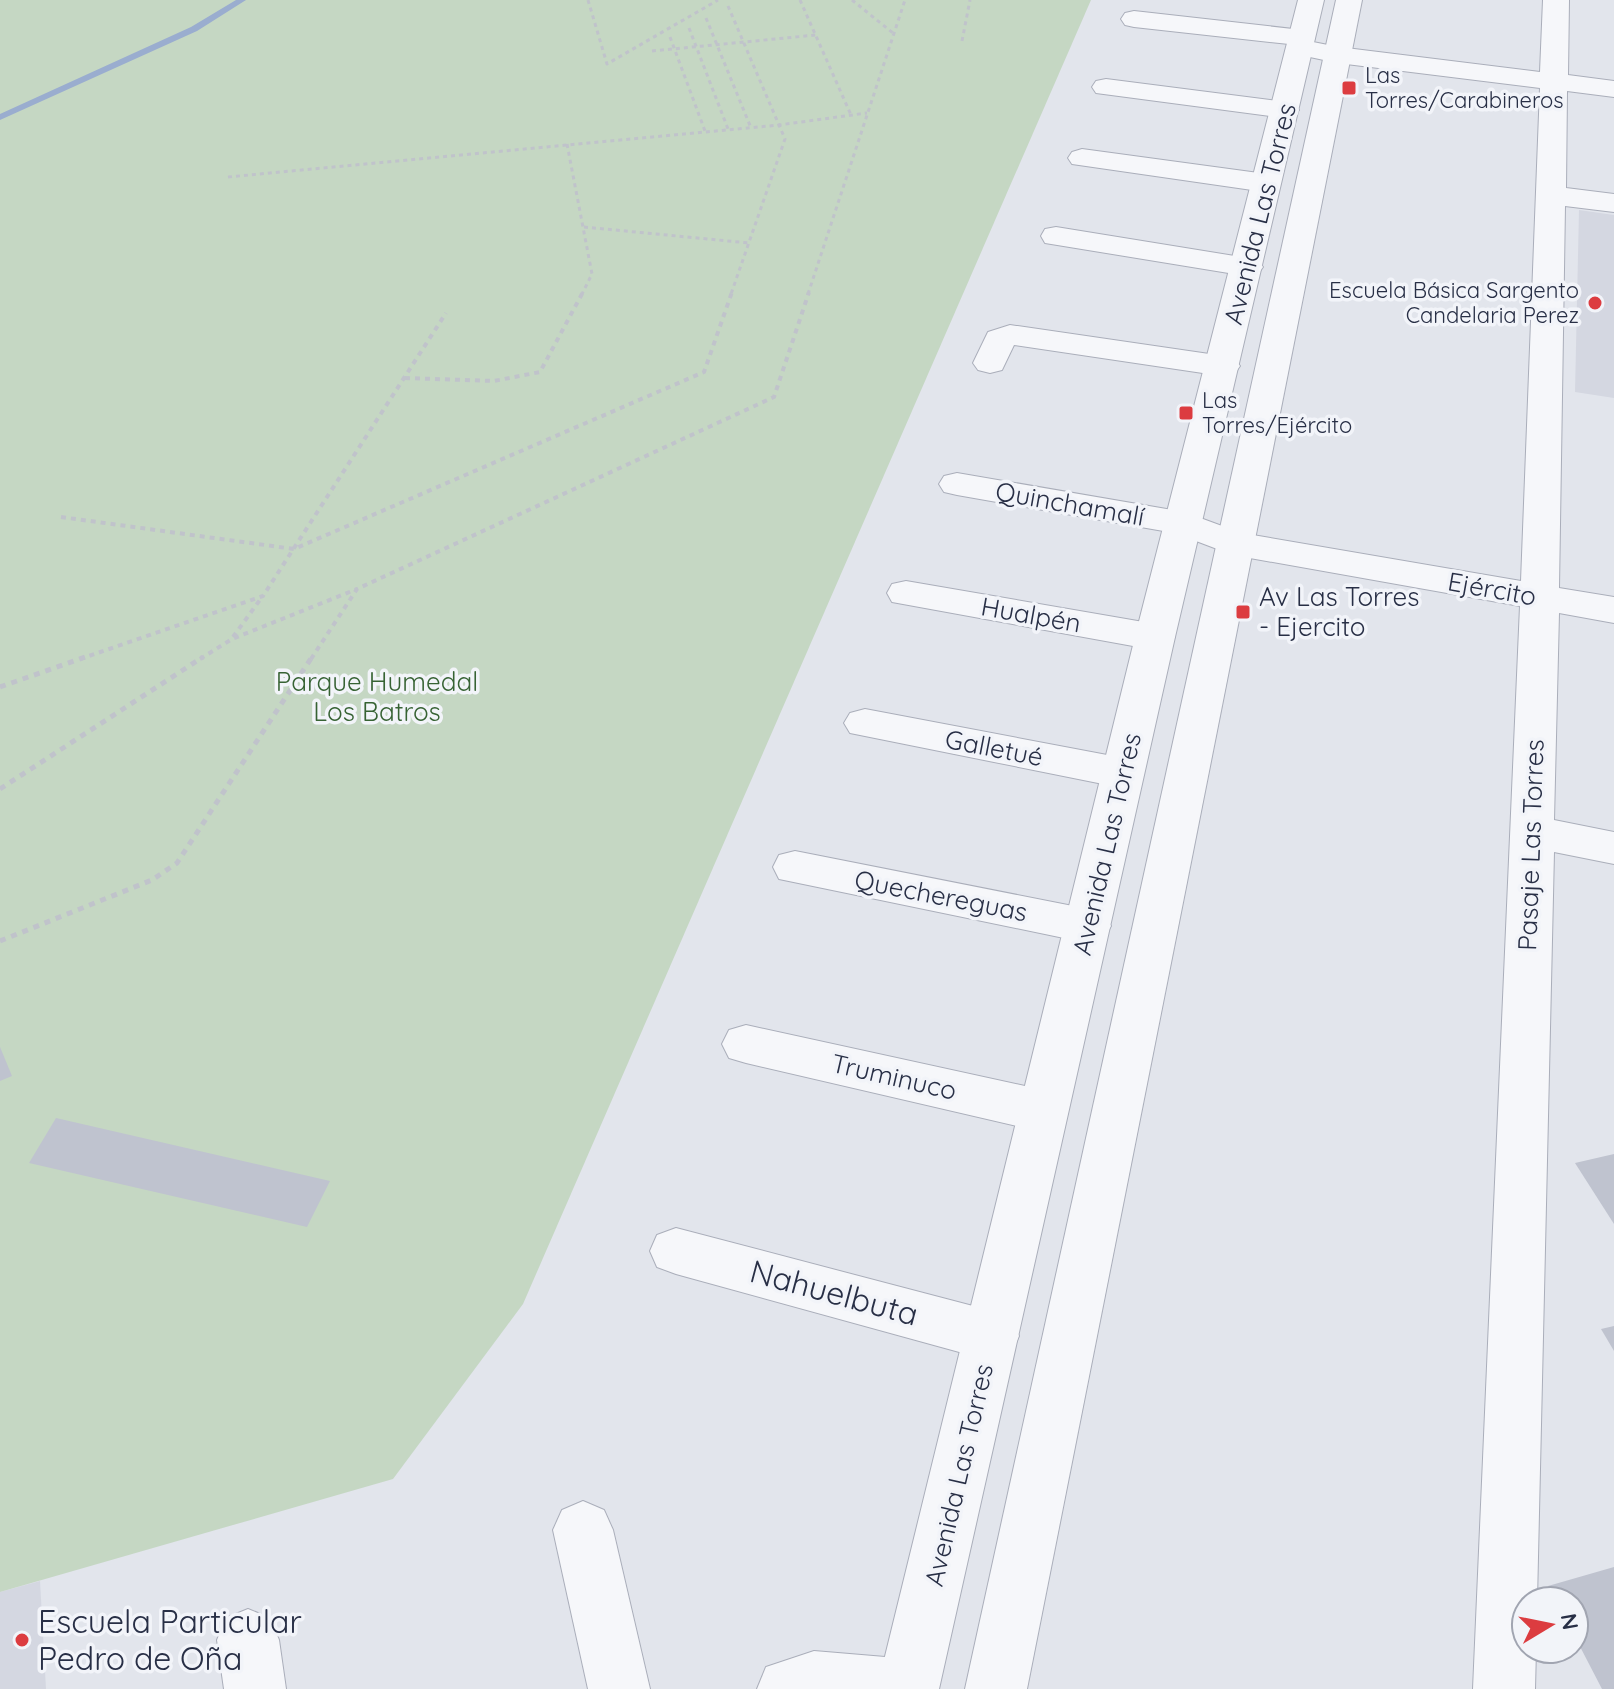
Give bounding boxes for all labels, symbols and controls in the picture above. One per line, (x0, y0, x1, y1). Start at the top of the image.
place label: Las Torres/Carabineros (1365, 61, 1564, 114)
marker: Las Torres/Carabineros (1340, 79, 1358, 97)
street label: Avenida Las Torres (1216, 100, 1303, 328)
place label: Escuela Básica Sargento Candelaria Perez (1329, 276, 1579, 329)
marker: Escuela Básica Sargento Candelaria Perez (1586, 294, 1604, 312)
place label: Las Torres/Ejército (1202, 386, 1352, 439)
marker: Las Torres/Ejército (1177, 404, 1195, 422)
street label: Quinchamalí (993, 474, 1148, 533)
street label: Ejército (1445, 565, 1539, 613)
place label: Av Las Torres - Ejercito (1259, 580, 1419, 643)
street label: Hualpén (979, 590, 1084, 640)
marker: Av Las Torres - Ejercito (1234, 603, 1252, 621)
park label: Parque Humedal Los Batros (276, 665, 478, 728)
street label: Galletué (942, 722, 1046, 773)
street label: Avenida Las Torres (1065, 730, 1148, 958)
street label: Pasaje Las Torres (1510, 739, 1551, 951)
street label: Quechereguas (852, 863, 1030, 928)
street label: Truminuco (828, 1046, 960, 1107)
street label: Nahuelbuta (746, 1250, 923, 1334)
street label: Avenida Las Torres (917, 1361, 1000, 1589)
north arrow (1510, 1585, 1590, 1665)
place label: Escuela Particular Pedro de Oña (38, 1601, 302, 1678)
text: N (1555, 1611, 1585, 1632)
marker: Escuela Particular Pedro de Oña (13, 1631, 31, 1649)

